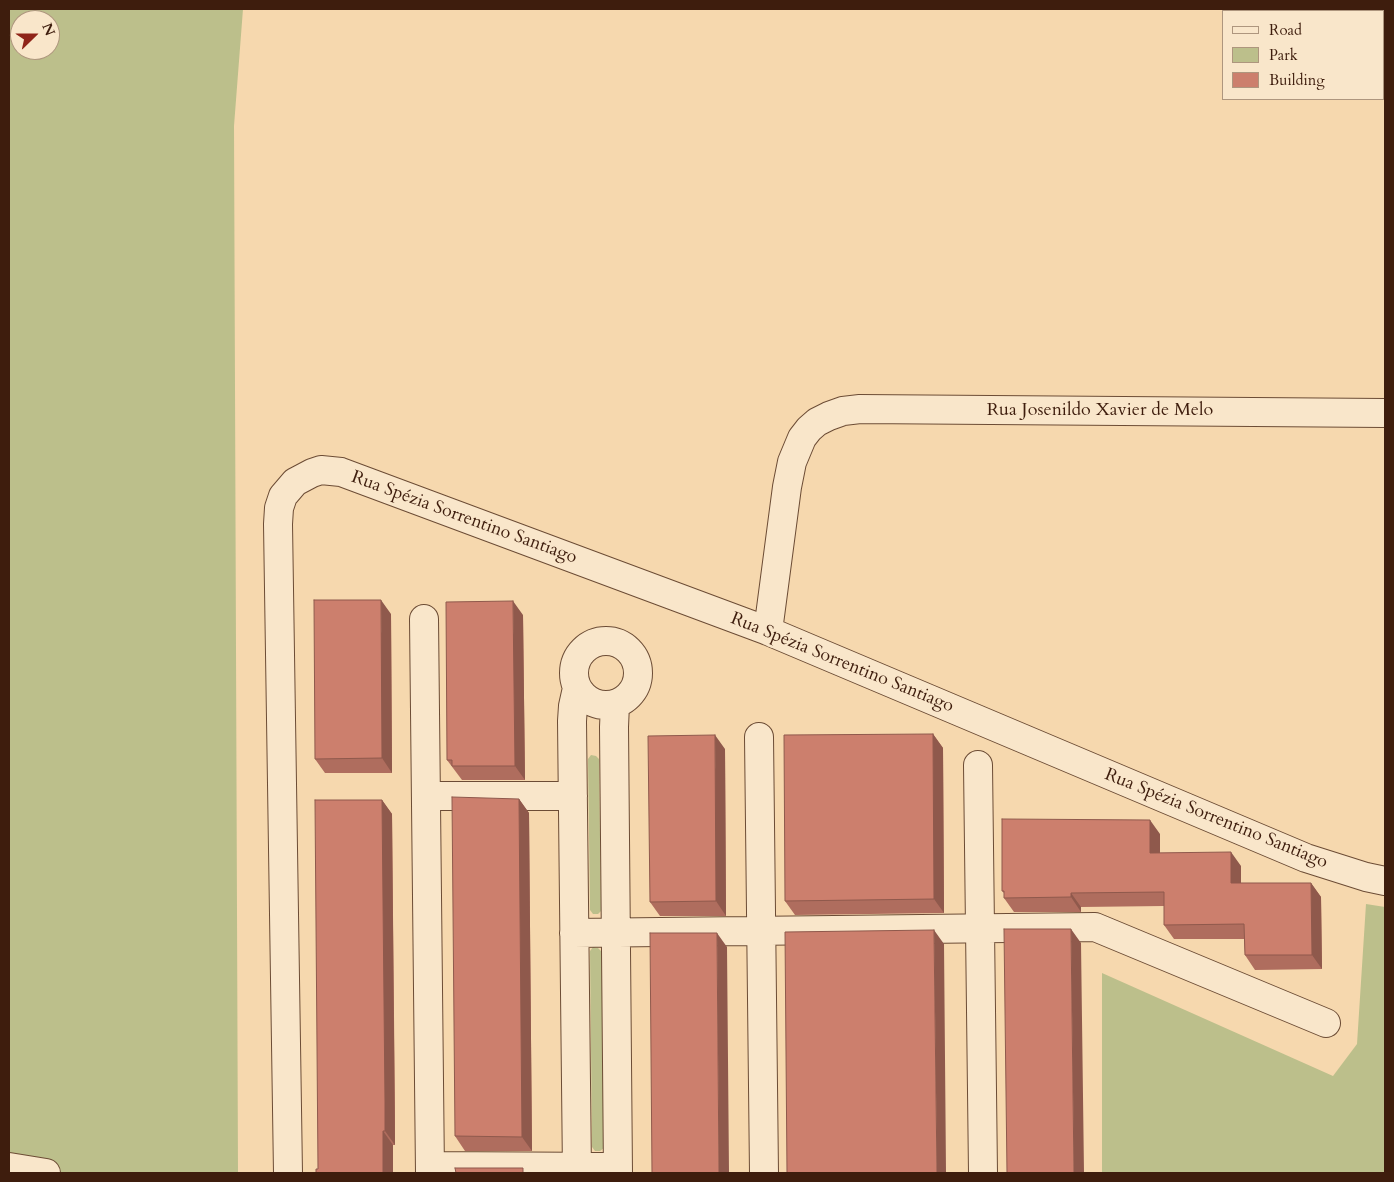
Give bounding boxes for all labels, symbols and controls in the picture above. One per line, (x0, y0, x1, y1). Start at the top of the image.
north arrow (10, 10, 60, 60)
legend (1222, 10, 1384, 100)
text: N (37, 20, 60, 39)
text: Road (1269, 20, 1302, 40)
text: Park (1269, 45, 1298, 65)
text: Building (1269, 70, 1325, 90)
street label: Rua Josenildo Xavier de Melo (987, 400, 1213, 422)
street label: Rua Spézia Sorrentino Santiago (348, 467, 580, 569)
street label: Rua Spézia Sorrentino Santiago (727, 608, 957, 718)
street label: Rua Spézia Sorrentino Santiago (1101, 764, 1331, 874)

